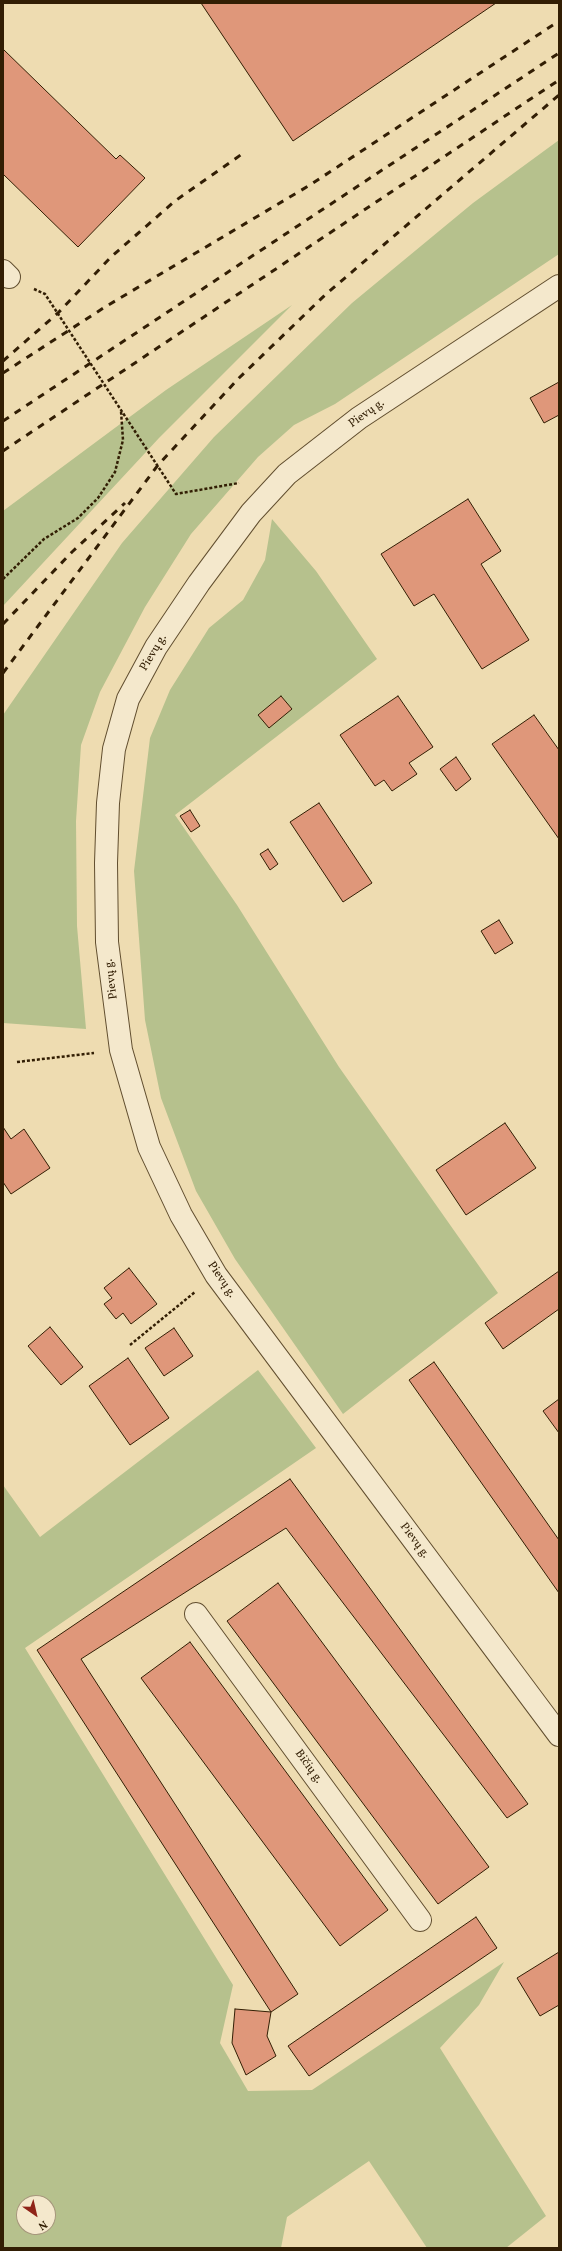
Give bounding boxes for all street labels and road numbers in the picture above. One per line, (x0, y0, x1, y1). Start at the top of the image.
street label: Pievų g. (346, 396, 388, 432)
street label: Pievų g. (137, 632, 171, 674)
street label: Pievų g. (102, 958, 122, 1000)
street label: Pievų g. (204, 1259, 238, 1301)
street label: Pievų g. (396, 1520, 432, 1562)
street label: Bičių g. (291, 1747, 325, 1787)

